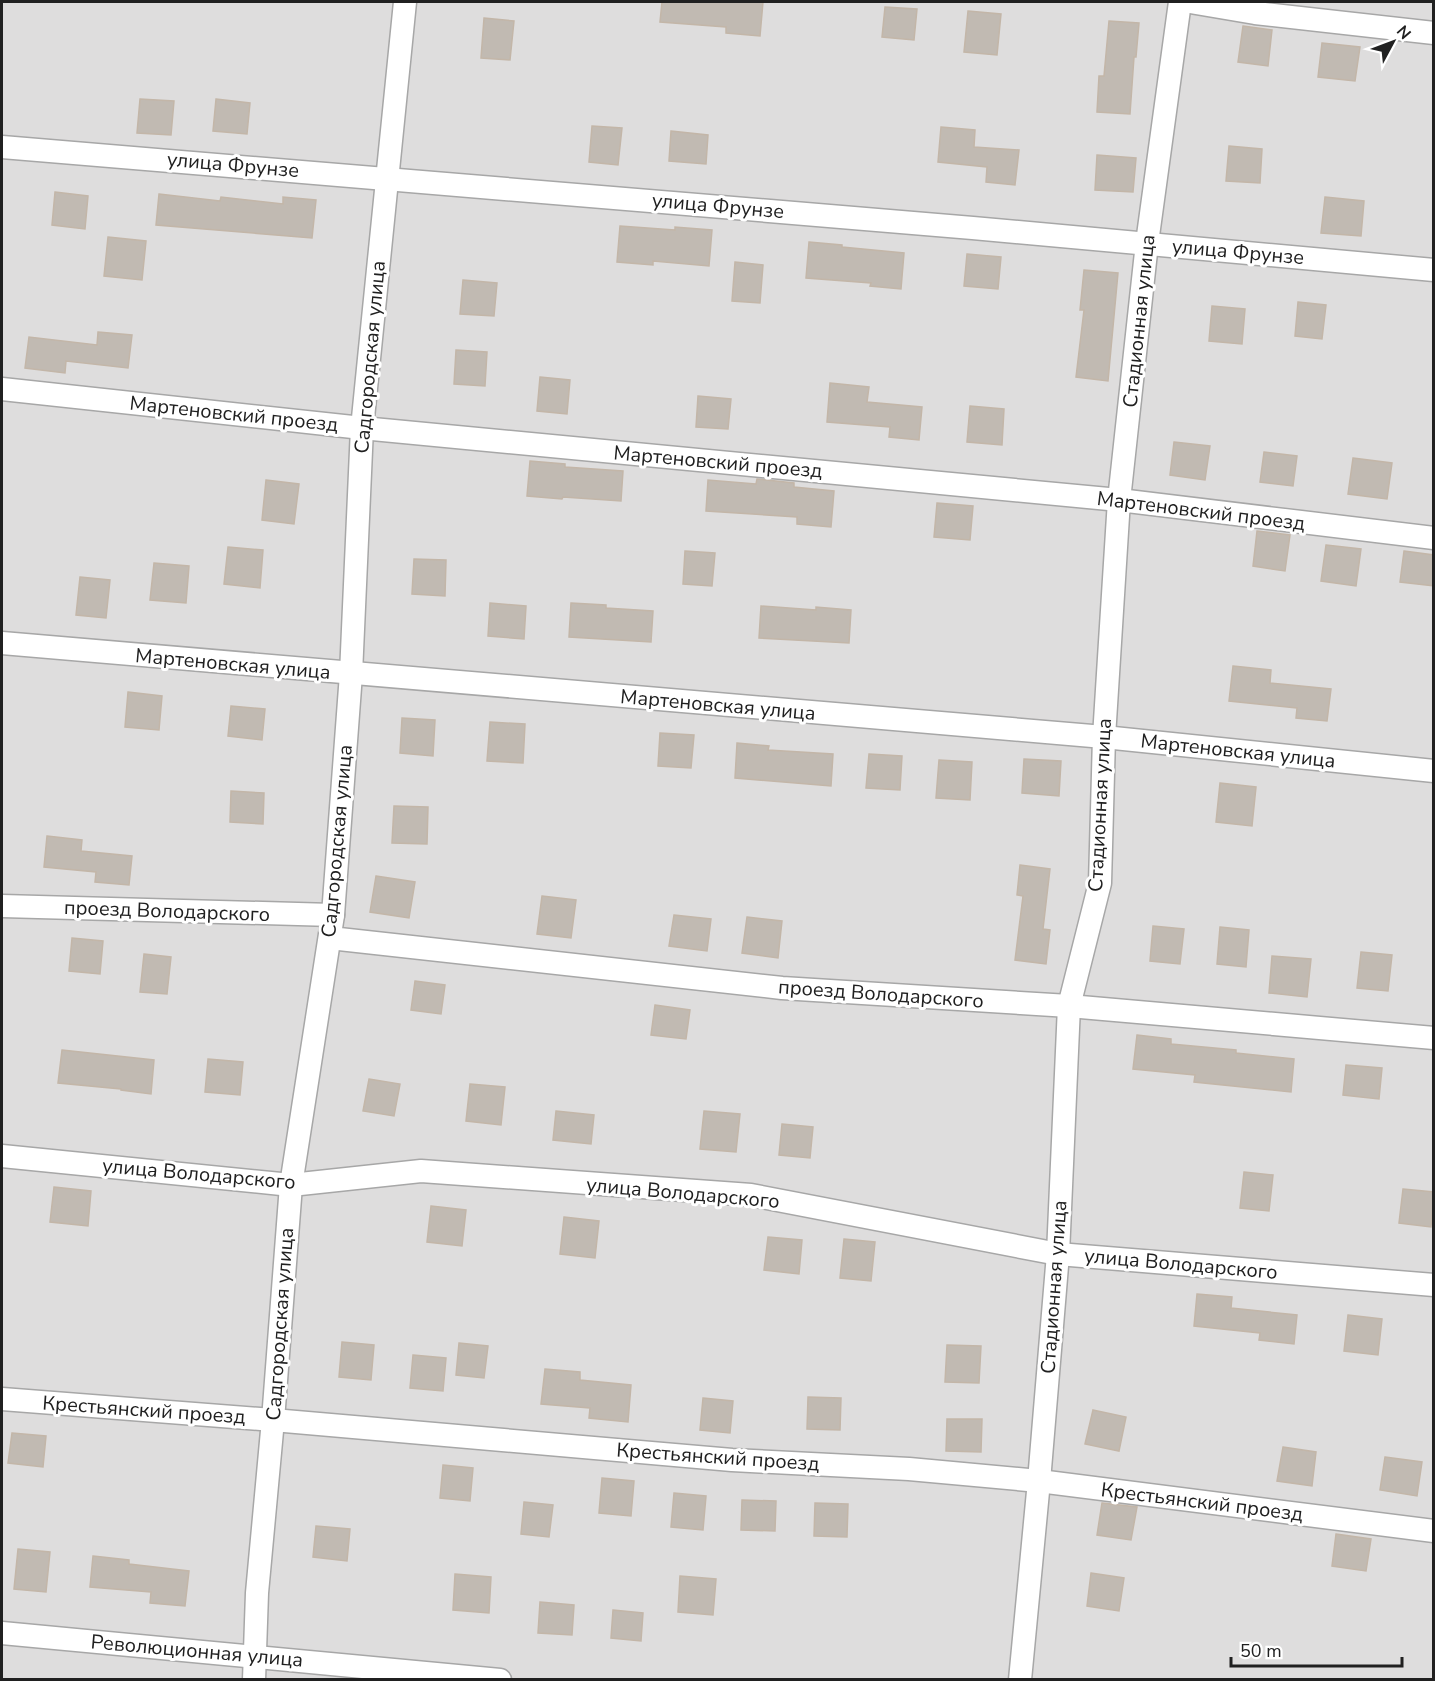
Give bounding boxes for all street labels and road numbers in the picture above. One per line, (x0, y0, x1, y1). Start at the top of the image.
street label: улица Фрунзе (166, 146, 300, 184)
street label: улица Фрунзе (651, 187, 785, 225)
street label: Стадионная улица (1116, 233, 1162, 409)
street label: улица Фрунзе (1171, 233, 1305, 271)
street label: Садгородская улица (348, 259, 392, 455)
street label: Мартеновский проезд (128, 390, 340, 438)
street label: Мартеновский проезд (612, 439, 824, 485)
street label: Мартеновский проезд (1095, 485, 1307, 537)
street label: Мартеновская улица (134, 642, 332, 686)
street label: Мартеновская улица (619, 683, 817, 727)
street label: Стадионная улица (1082, 717, 1118, 893)
street label: Мартеновская улица (1139, 727, 1337, 775)
street label: Садгородская улица (315, 743, 359, 939)
street label: проезд Володарского (64, 894, 270, 928)
street label: проезд Володарского (777, 973, 985, 1015)
street label: улица Володарского (101, 1152, 297, 1196)
street label: улица Володарского (585, 1171, 781, 1215)
street label: Стадионная улица (1034, 1199, 1074, 1375)
street label: Садгородская улица (260, 1227, 300, 1421)
street label: улица Володарского (1083, 1242, 1279, 1286)
street label: Крестьянский проезд (42, 1389, 247, 1431)
street label: Крестьянский проезд (616, 1436, 821, 1478)
street label: Крестьянский проезд (1099, 1476, 1305, 1528)
street label: Революционная улица (90, 1628, 304, 1674)

